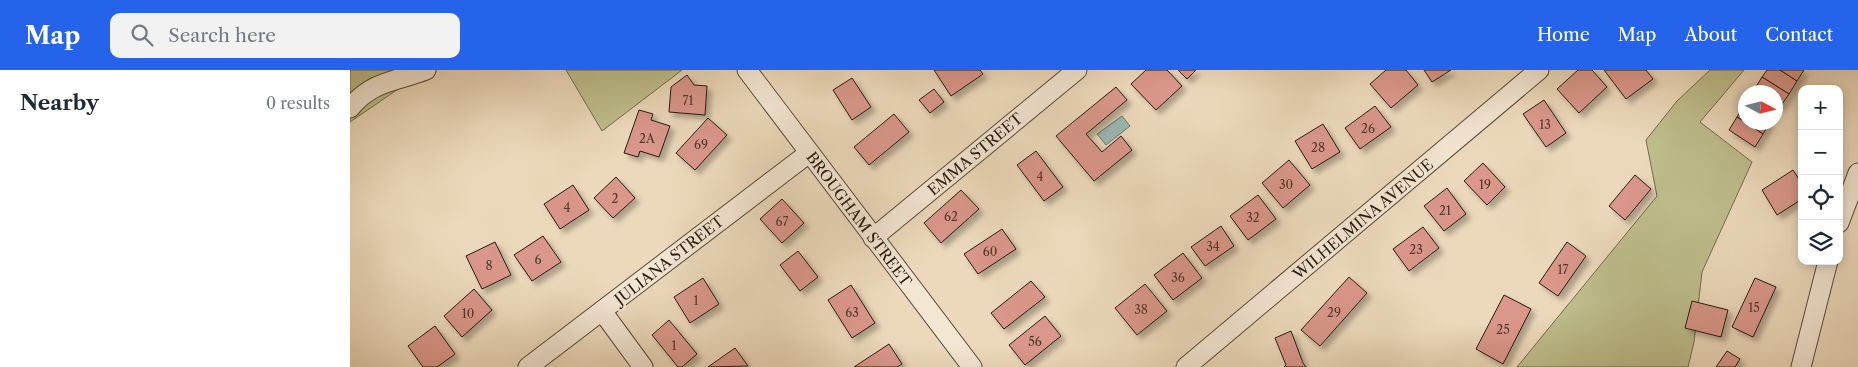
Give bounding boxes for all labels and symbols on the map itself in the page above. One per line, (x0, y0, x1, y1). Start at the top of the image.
north arrow (1738, 85, 1783, 130)
house number: 71 (683, 93, 693, 108)
street label: EMMA STREET (924, 108, 1027, 199)
house number: 13 (1539, 117, 1551, 132)
house number: 26 (1361, 121, 1375, 136)
house number: 2A (639, 131, 656, 146)
house number: 69 (694, 137, 708, 152)
house number: 28 (1311, 140, 1325, 155)
street label: BROUGHAM STREET (802, 148, 916, 291)
street label: WILHELMINA AVENUE (1288, 155, 1437, 284)
house number: 4 (1037, 169, 1044, 184)
house number: 30 (1279, 177, 1293, 192)
house number: 19 (1479, 177, 1491, 192)
house number: 2 (612, 191, 619, 206)
house number: 4 (564, 200, 571, 215)
house number: 21 (1439, 203, 1451, 218)
house number: 62 (944, 209, 958, 224)
house number: 32 (1246, 210, 1260, 225)
street label: JULIANA STREET (609, 211, 728, 310)
house number: 67 (776, 214, 788, 229)
house number: 34 (1206, 239, 1220, 254)
house number: 23 (1409, 242, 1423, 257)
house number: 60 (983, 244, 997, 259)
house number: 6 (534, 252, 542, 267)
house number: 8 (485, 258, 493, 273)
house number: 17 (1558, 262, 1569, 277)
house number: 36 (1171, 270, 1185, 285)
house number: 1 (693, 293, 699, 308)
house number: 15 (1748, 300, 1760, 315)
house number: 38 (1134, 302, 1148, 317)
house number: 63 (845, 305, 859, 320)
house number: 29 (1327, 305, 1341, 320)
house number: 10 (462, 306, 474, 321)
house number: 25 (1496, 322, 1510, 337)
house number: 56 (1028, 334, 1042, 349)
house number: 1 (671, 338, 677, 353)

